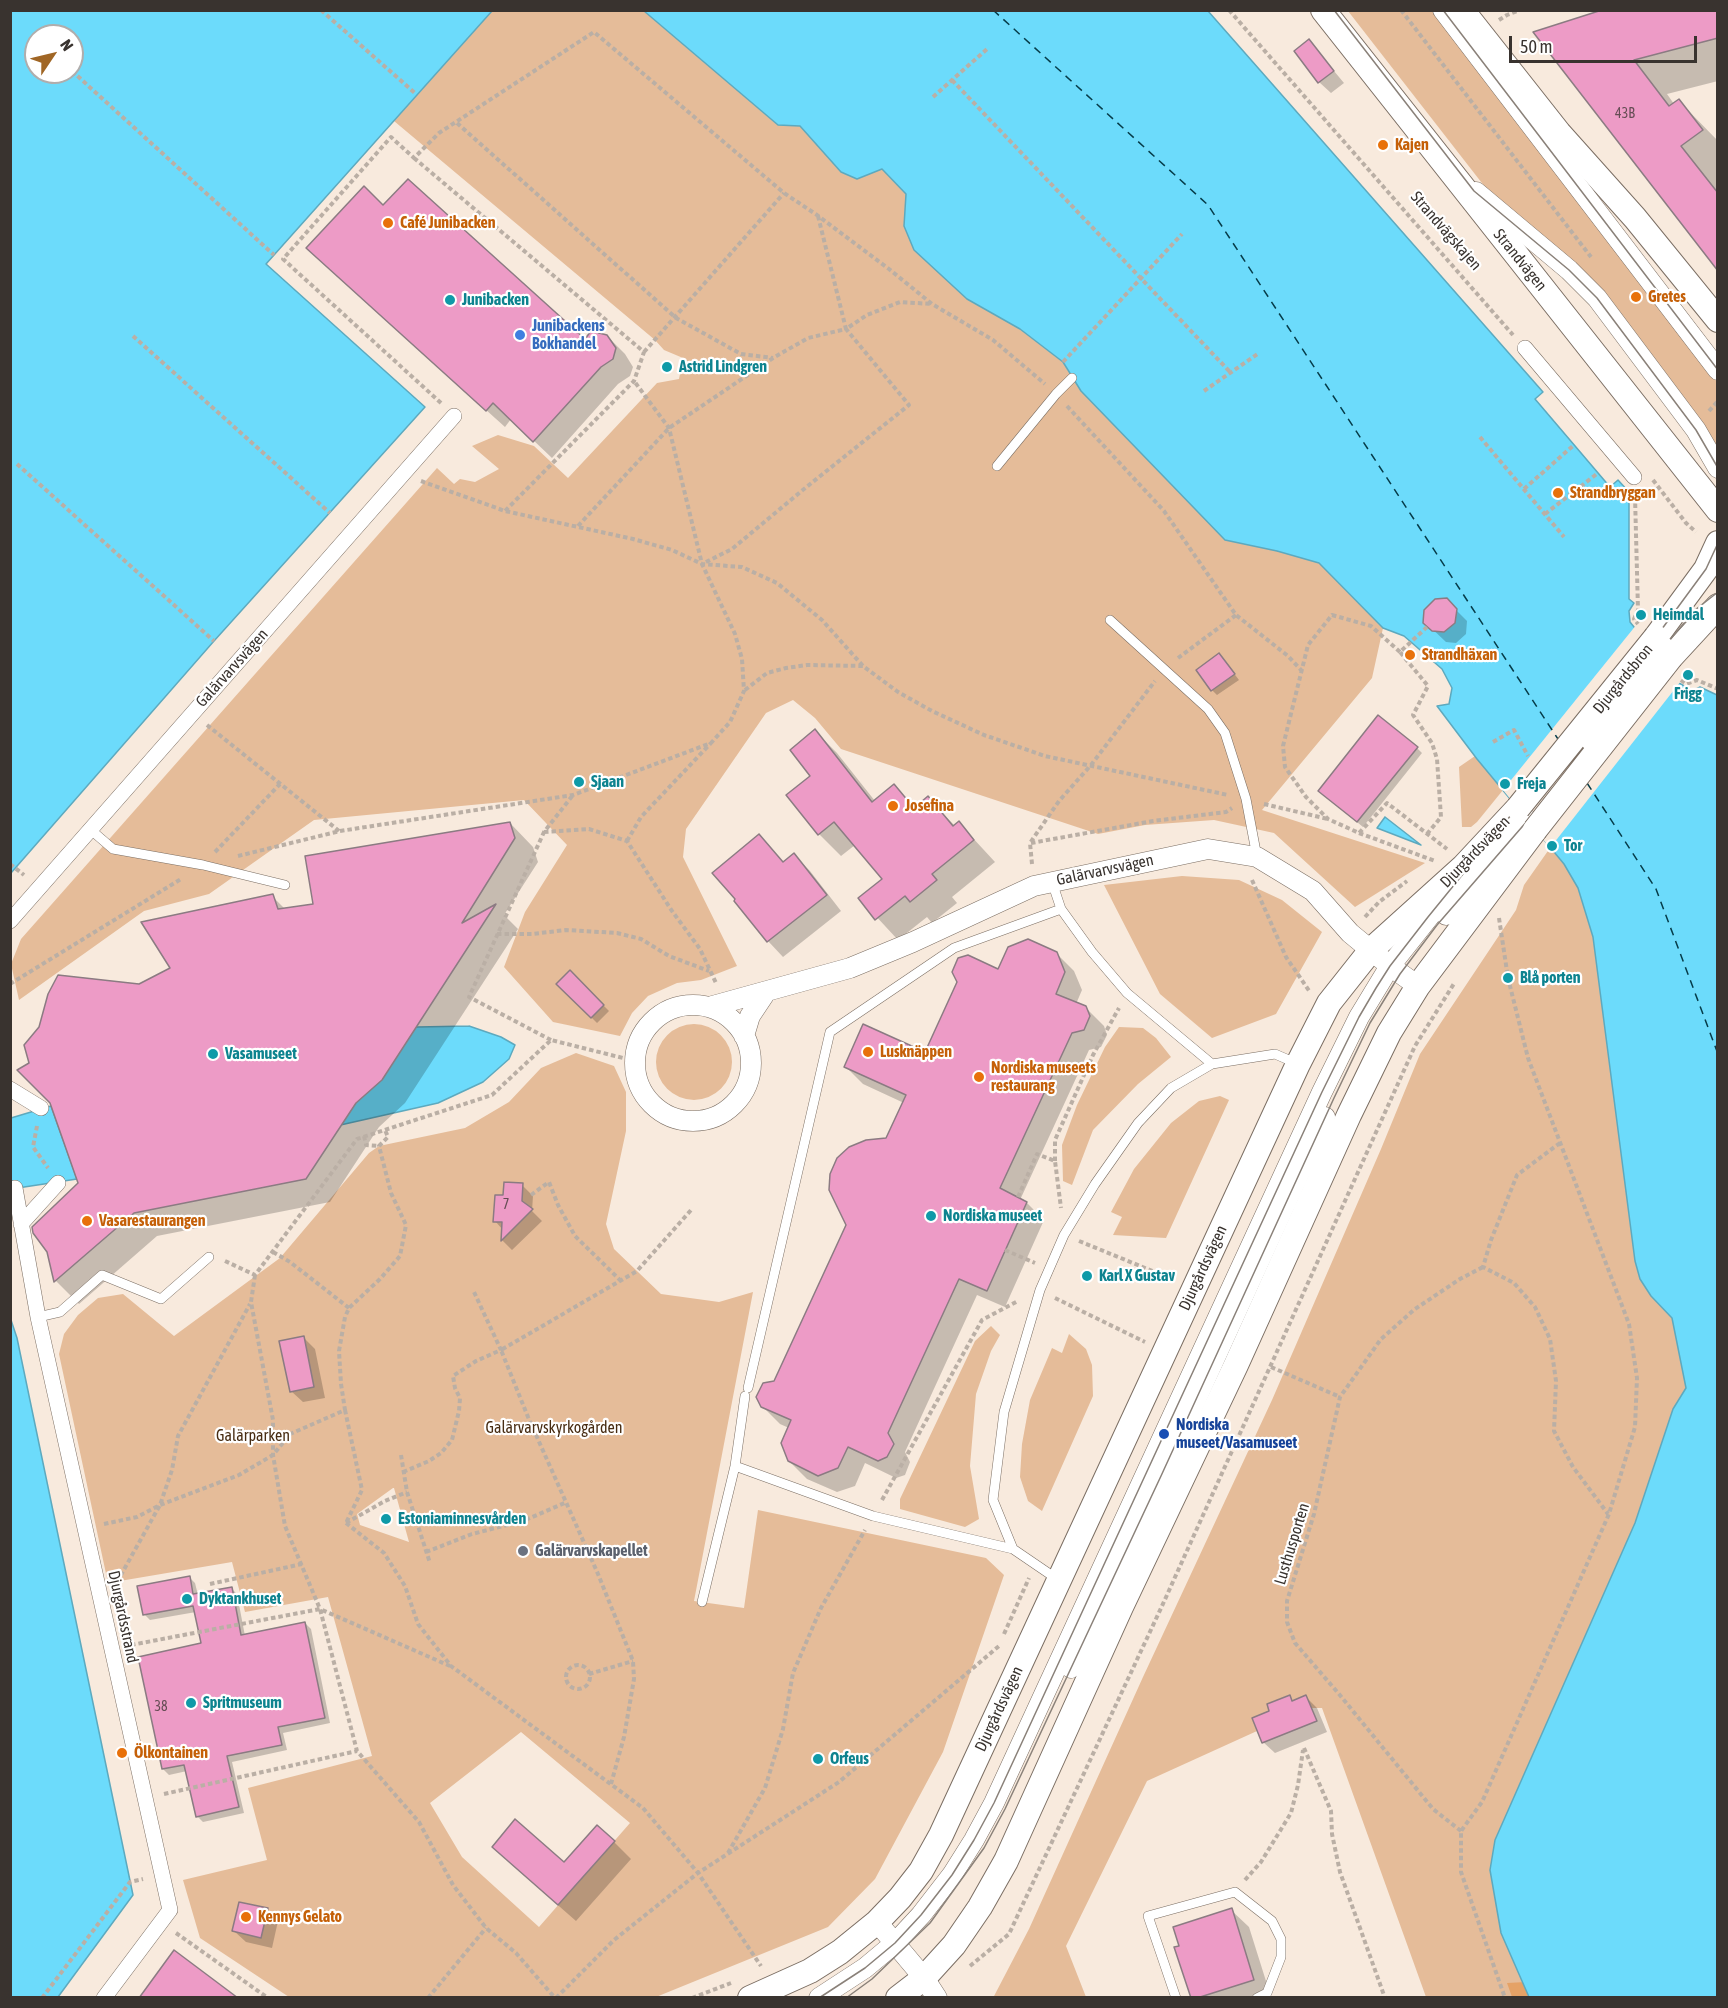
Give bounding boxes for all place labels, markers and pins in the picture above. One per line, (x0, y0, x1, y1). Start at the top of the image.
place label: Kajen (1395, 135, 1429, 155)
marker: Kajen (1376, 138, 1390, 152)
place label: Café Junibacken (400, 213, 495, 233)
marker: Café Junibacken (381, 216, 395, 230)
place label: Gretes (1648, 287, 1686, 307)
place label: Junibacken (462, 290, 529, 310)
marker: Gretes (1629, 290, 1643, 304)
marker: Junibacken (443, 293, 457, 307)
place label: Junibackens Bokhandel (532, 316, 605, 354)
marker: Junibackens Bokhandel (513, 328, 527, 342)
place label: Astrid Lindgren (679, 357, 767, 377)
marker: Astrid Lindgren (660, 360, 674, 374)
place label: Strandbryggan (1570, 483, 1656, 503)
marker: Strandbryggan (1551, 486, 1565, 500)
place label: Heimdal (1653, 605, 1704, 625)
marker: Heimdal (1634, 608, 1648, 622)
place label: Strandhäxan (1422, 645, 1497, 665)
marker: Strandhäxan (1403, 648, 1417, 662)
marker: Frigg (1681, 668, 1695, 682)
place label: Frigg (1674, 684, 1702, 704)
place label: Sjaan (591, 772, 624, 792)
place label: Freja (1517, 774, 1546, 794)
marker: Sjaan (572, 775, 586, 789)
marker: Freja (1498, 777, 1512, 791)
place label: Josefina (905, 796, 954, 816)
marker: Josefina (886, 799, 900, 813)
place label: Tor (1564, 836, 1582, 856)
marker: Tor (1545, 839, 1559, 853)
place label: Blå porten (1520, 968, 1581, 988)
marker: Blå porten (1501, 971, 1515, 985)
place label: Lusknäppen (880, 1042, 952, 1062)
place label: Vasamuseet (225, 1044, 297, 1064)
marker: Lusknäppen (861, 1045, 875, 1059)
marker: Vasamuseet (206, 1047, 220, 1061)
place label: Nordiska museets restaurang (991, 1058, 1096, 1096)
marker: Nordiska museets restaurang (972, 1070, 986, 1084)
place label: Nordiska museet (943, 1206, 1042, 1226)
marker: Nordiska museet (924, 1209, 938, 1223)
place label: Vasarestaurangen (99, 1211, 205, 1231)
marker: Vasarestaurangen (80, 1214, 94, 1228)
place label: Karl X Gustav (1099, 1266, 1175, 1286)
marker: Karl X Gustav (1080, 1269, 1094, 1283)
place label: Nordiska museet/Vasamuseet (1176, 1415, 1297, 1453)
marker: Nordiska museet/Vasamuseet (1157, 1427, 1171, 1441)
place label: Estoniaminnesvården (398, 1509, 526, 1529)
marker: Estoniaminnesvården (379, 1512, 393, 1526)
place label: Galärvarvskapellet (535, 1541, 648, 1561)
marker: Galärvarvskapellet (516, 1544, 530, 1558)
place label: Dyktankhuset (199, 1589, 281, 1609)
marker: Dyktankhuset (180, 1592, 194, 1606)
place label: Spritmuseum (203, 1693, 282, 1713)
marker: Spritmuseum (184, 1696, 198, 1710)
place label: Ölkontainen (134, 1743, 208, 1763)
marker: Ölkontainen (115, 1746, 129, 1760)
place label: Orfeus (830, 1749, 869, 1769)
marker: Orfeus (811, 1752, 825, 1766)
place label: Kennys Gelato (258, 1907, 342, 1927)
marker: Kennys Gelato (239, 1910, 253, 1924)

